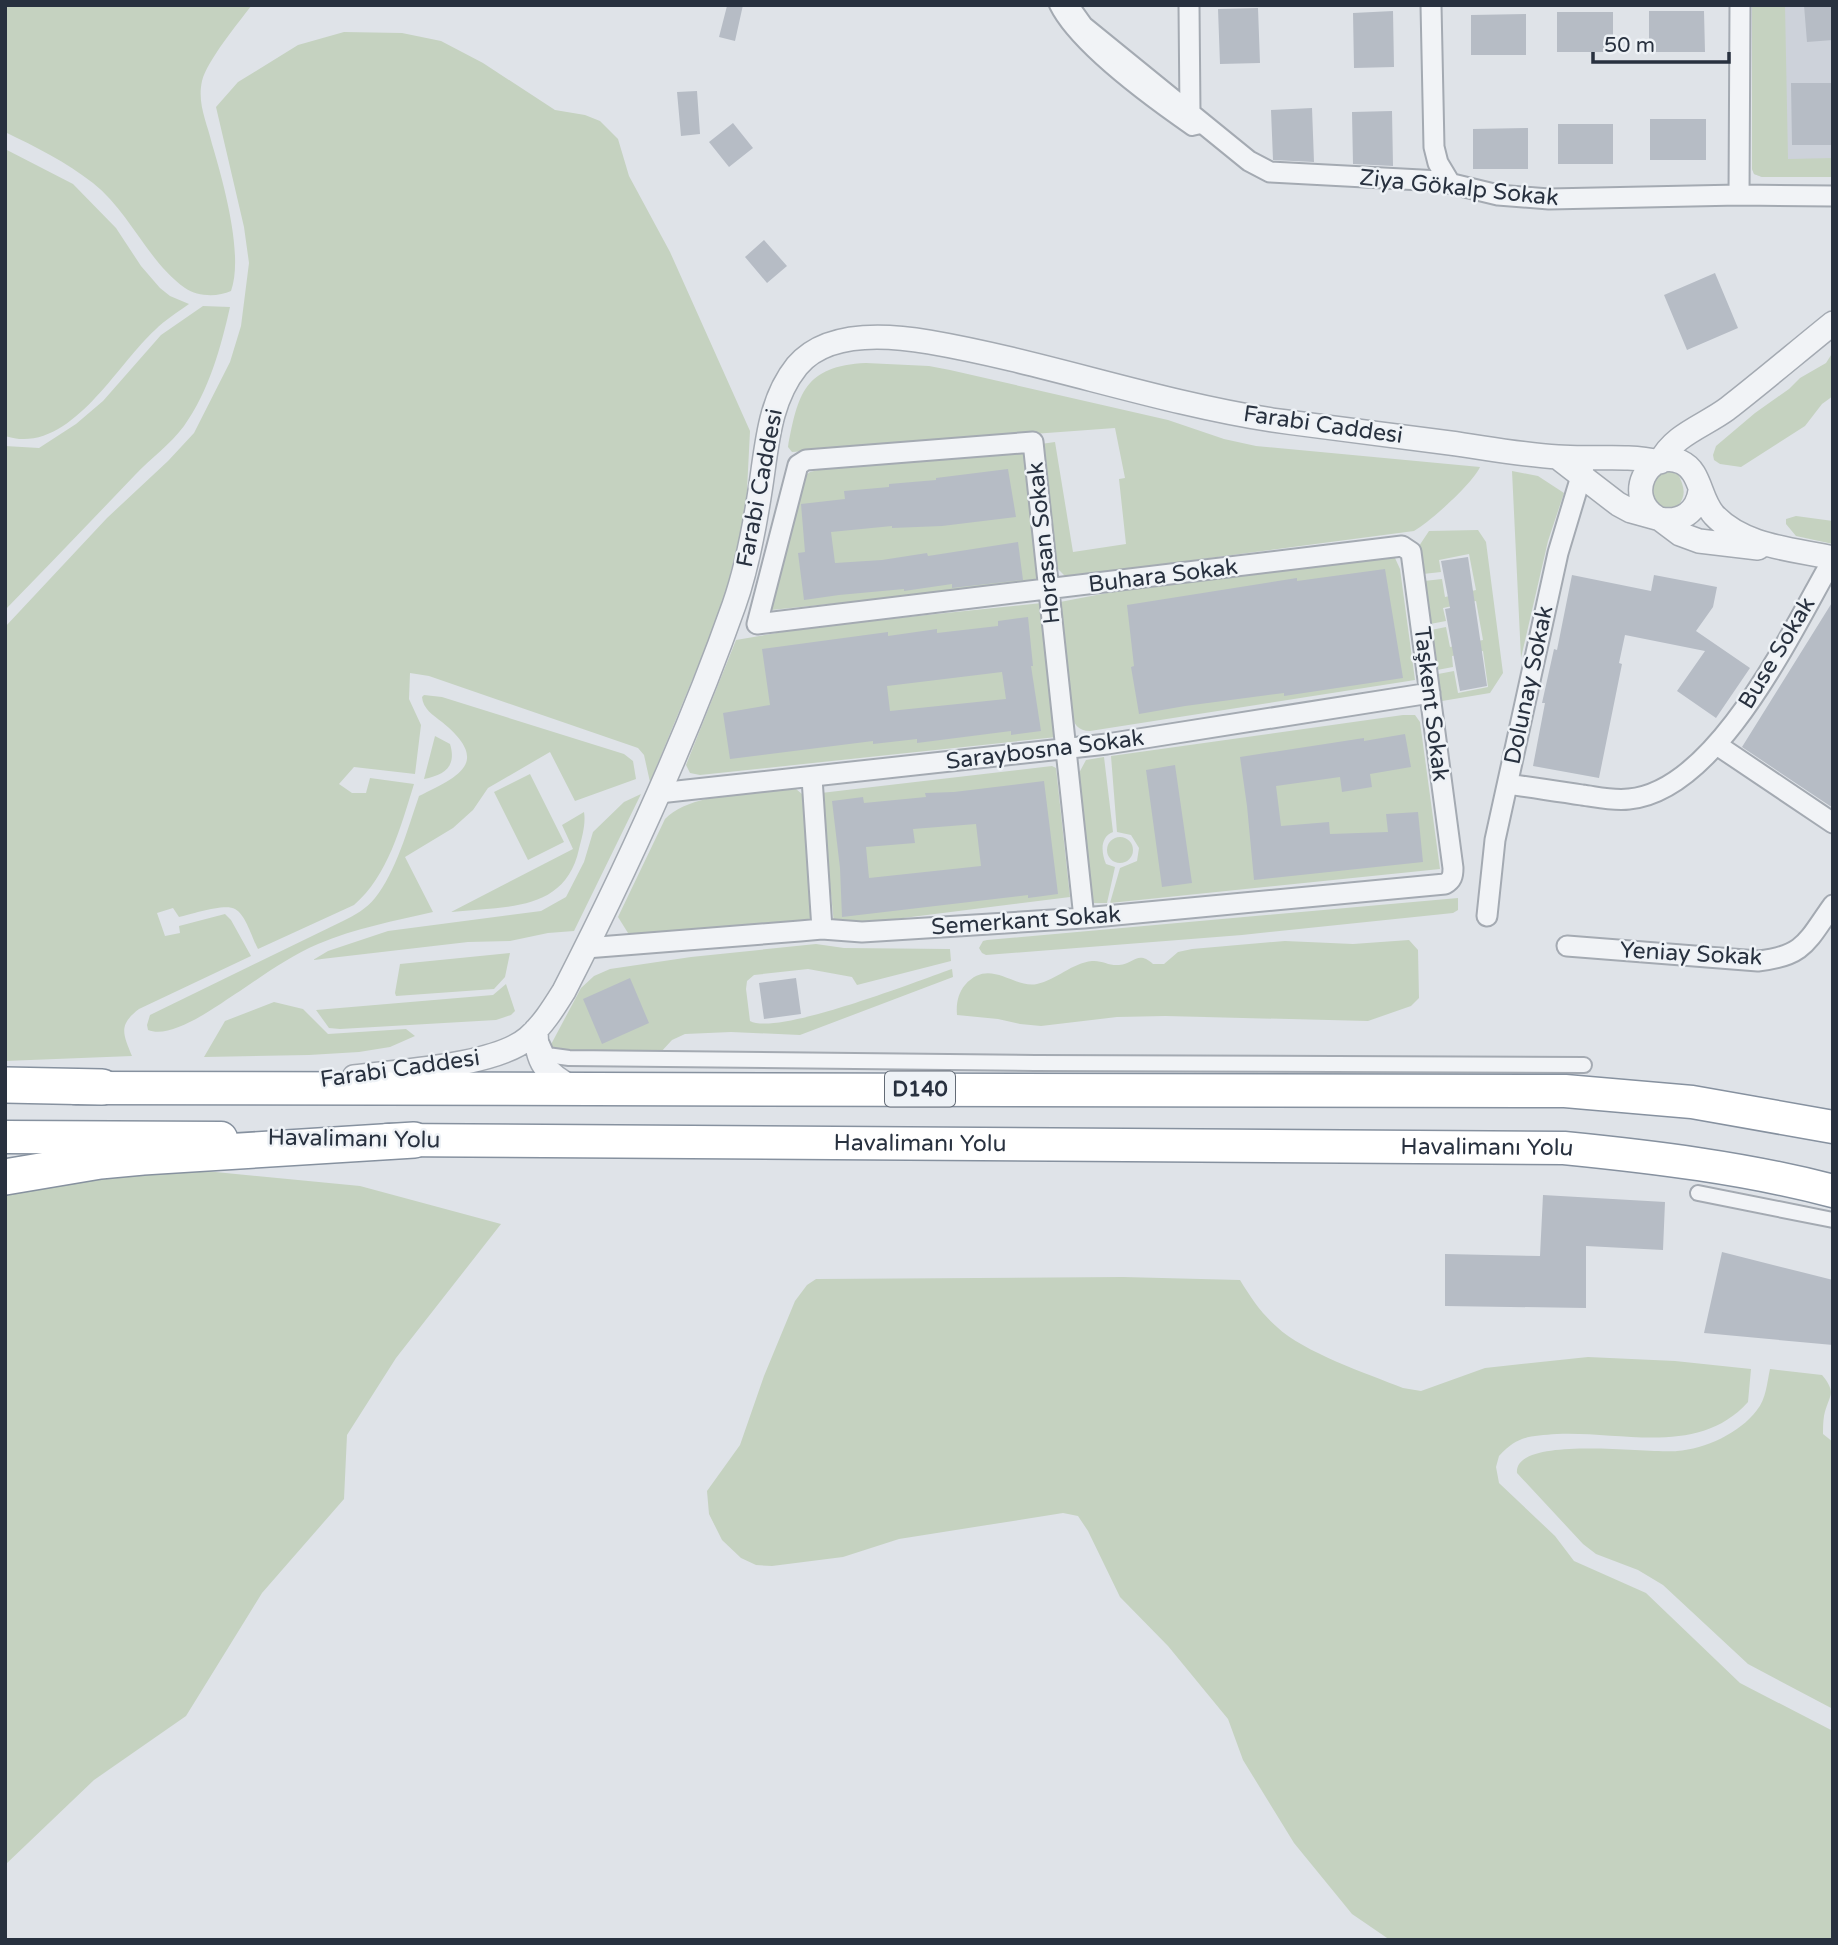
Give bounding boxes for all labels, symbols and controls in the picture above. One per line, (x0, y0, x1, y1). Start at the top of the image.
scale bar (1593, 21, 1730, 65)
text: 50 m (1604, 33, 1655, 58)
street label: Ziya Gökalp Sokak (1358, 164, 1560, 212)
street label: Farabi Caddesi (1241, 400, 1405, 450)
street label: Farabi Caddesi (731, 406, 789, 570)
street label: Horasan Sokak (1022, 461, 1066, 625)
street label: Buhara Sokak (1087, 553, 1239, 599)
street label: Buse Sokak (1733, 592, 1821, 714)
street label: Dolunay Sokak (1499, 603, 1559, 767)
street label: Taşkent Sokak (1408, 625, 1454, 783)
street label: Saraybosna Sokak (944, 724, 1146, 776)
street label: Semerkant Sokak (930, 900, 1122, 942)
street label: Yeniay Sokak (1619, 936, 1763, 972)
street label: Farabi Caddesi (318, 1044, 482, 1094)
road number: D140 (885, 1072, 955, 1106)
street label: Havalimanı Yolu (267, 1123, 441, 1155)
street label: Havalimanı Yolu (833, 1129, 1007, 1158)
street label: Havalimanı Yolu (1400, 1133, 1575, 1163)

